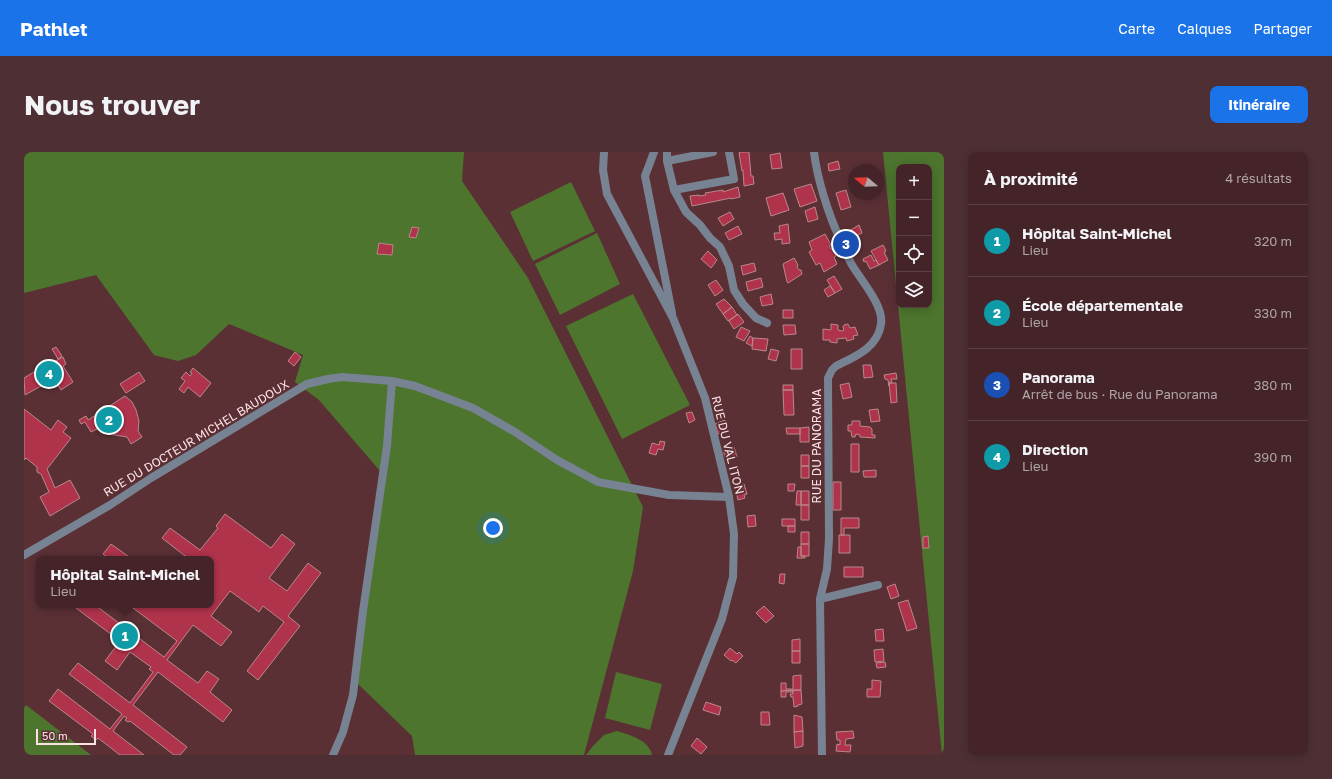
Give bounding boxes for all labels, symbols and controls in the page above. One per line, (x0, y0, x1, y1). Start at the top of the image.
text: Pathlet (20, 17, 88, 40)
text: Carte (1118, 20, 1155, 37)
text: Calques (1177, 20, 1232, 37)
text: Partager (1254, 20, 1312, 37)
button: Itinéraire (1210, 86, 1308, 123)
text: Nous trouver (24, 88, 200, 121)
north arrow (848, 164, 884, 200)
map controls (896, 164, 932, 308)
button: + (896, 164, 932, 200)
text: À proximité (984, 168, 1078, 189)
text: 4 résultats (1225, 170, 1292, 186)
button: − (896, 200, 932, 236)
text: Hôpital Saint-Michel (1022, 224, 1172, 242)
pin: 3 (833, 229, 859, 259)
text: 1 (994, 233, 1000, 249)
text: 320 m (1254, 233, 1292, 249)
button: locate (896, 236, 932, 272)
text: Lieu (1022, 242, 1048, 258)
button: layers (896, 272, 932, 308)
text: École départementale (1022, 296, 1183, 314)
text: 2 (993, 305, 1001, 321)
text: 330 m (1254, 305, 1292, 321)
text: Lieu (1022, 314, 1048, 330)
pin: 4 (36, 359, 62, 389)
text: Panorama (1022, 368, 1095, 386)
street label: RUE DU DOCTEUR MICHEL BAUDOUX (100, 376, 292, 500)
text: 3 (993, 377, 1001, 393)
text: 380 m (1254, 377, 1292, 393)
text: Arrêt de bus · Rue du Panorama (1022, 386, 1218, 402)
street label: RUE DU PANORAMA (809, 389, 824, 503)
street label: RUE DU VAL ITON (708, 394, 748, 496)
pin: 2 (96, 405, 122, 435)
text: Direction (1022, 440, 1088, 458)
text: 4 (993, 449, 1001, 465)
text: 390 m (1254, 449, 1292, 465)
text: Lieu (1022, 458, 1048, 474)
your location (483, 518, 503, 538)
popup (36, 556, 214, 608)
text: Hôpital Saint-Michel (50, 565, 200, 583)
text: Lieu (50, 583, 76, 599)
pin: 1 (112, 621, 138, 651)
scale bar (36, 727, 96, 746)
text: 50 m (42, 729, 68, 742)

